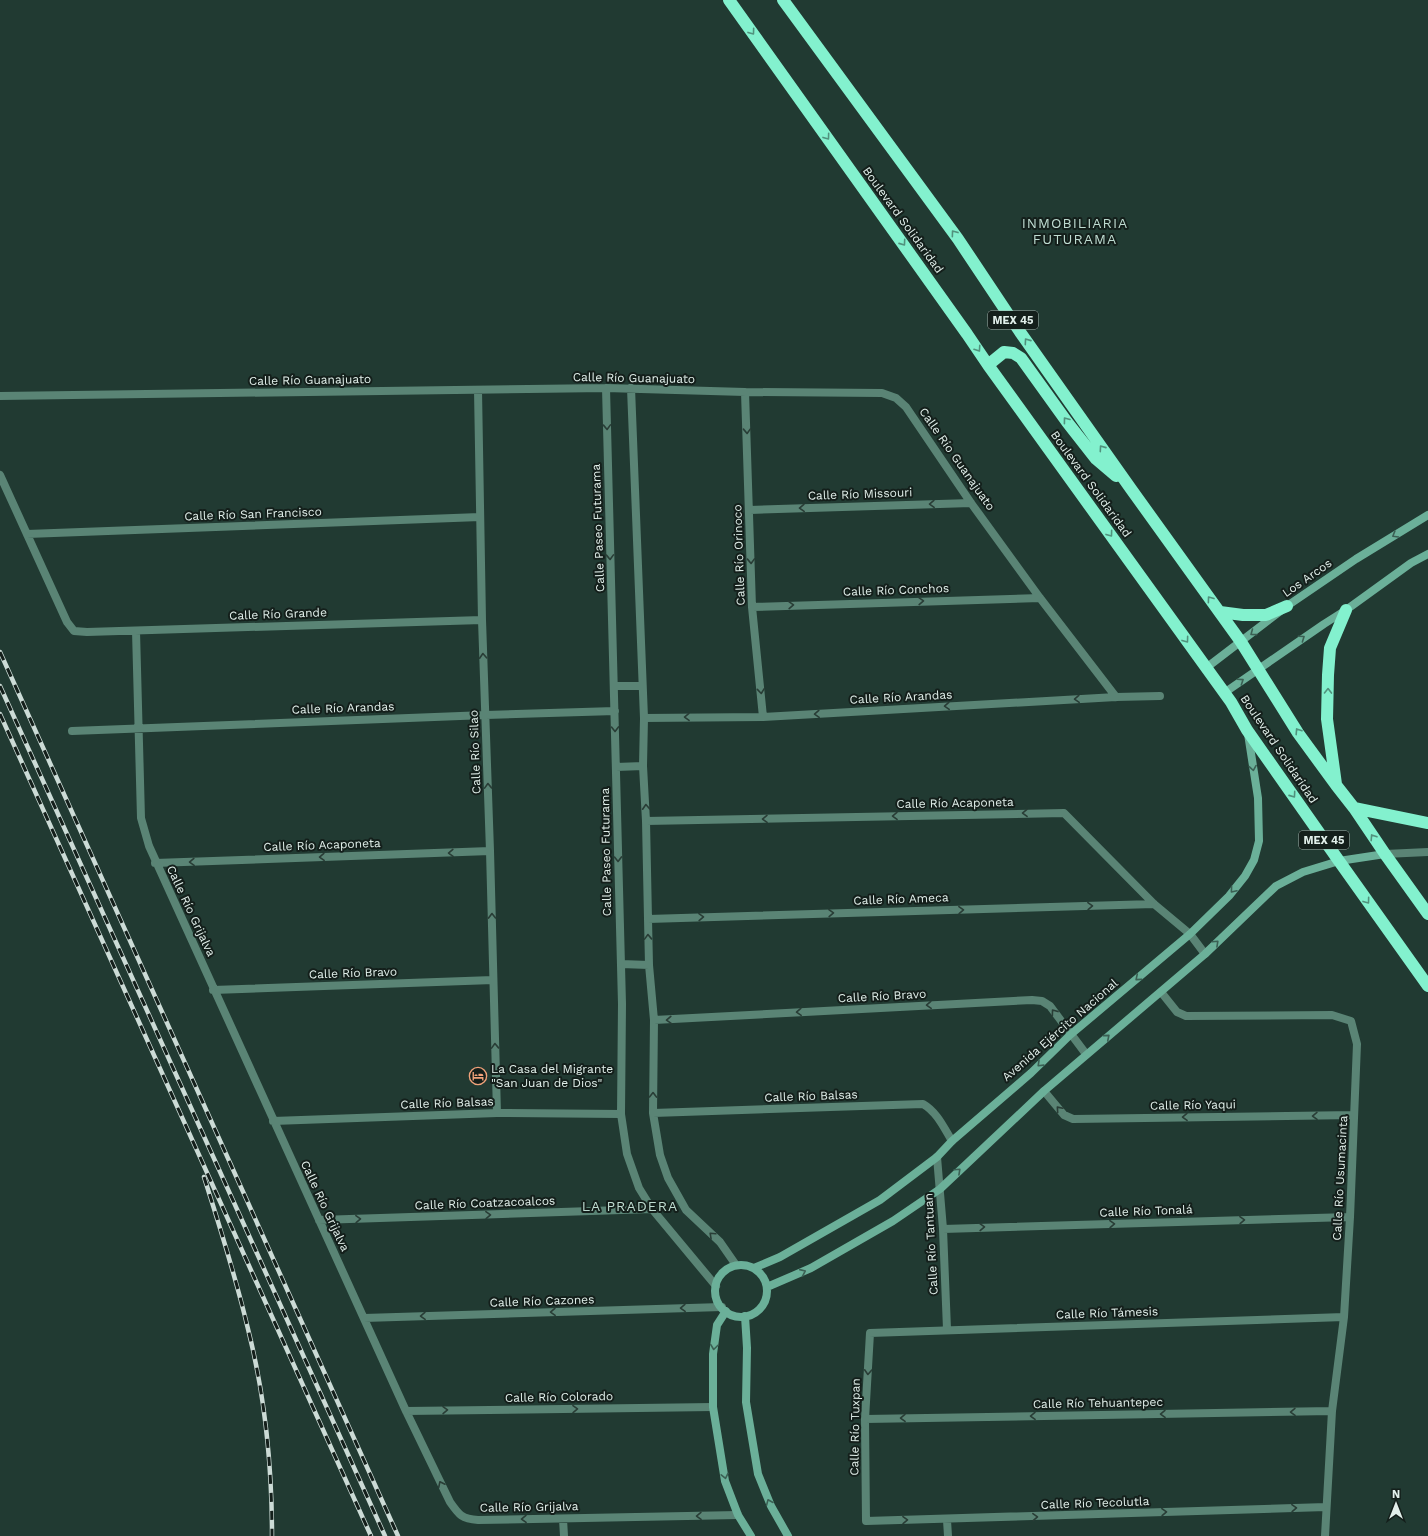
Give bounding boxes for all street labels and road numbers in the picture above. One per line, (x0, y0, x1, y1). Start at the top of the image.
street label: Boulevard Solidaridad (860, 164, 946, 276)
road number: MEX 45 (988, 311, 1038, 329)
street label: Calle Río Guanajuato (573, 370, 695, 386)
street label: Calle Río Guanajuato (249, 372, 371, 388)
street label: Calle Río Guanajuato (916, 405, 998, 513)
street label: Boulevard Solidaridad (1048, 428, 1134, 540)
street label: Calle Paseo Futurama (589, 463, 607, 592)
street label: Calle Río Missouri (807, 485, 913, 503)
street label: Calle Río Orinoco (730, 504, 748, 606)
street label: Calle Río San Francisco (184, 505, 322, 523)
street label: Los Arcos (1280, 556, 1334, 600)
street label: Calle Río Conchos (843, 581, 949, 599)
street label: Calle Río Grande (229, 605, 327, 623)
street label: Calle Río Arandas (849, 687, 953, 707)
street label: Boulevard Solidaridad (1237, 692, 1321, 806)
street label: Calle Río Arandas (291, 699, 395, 717)
street label: Calle Río Silao (467, 710, 483, 794)
street label: Calle Paseo Futurama (598, 787, 614, 916)
street label: Calle Río Acaponeta (896, 795, 1014, 811)
road number: MEX 45 (1299, 831, 1349, 849)
street label: Calle Río Acaponeta (263, 836, 381, 854)
street label: Calle Río Grijalva (164, 863, 218, 959)
street label: Calle Río Ameca (853, 890, 949, 908)
street label: Calle Río Bravo (309, 964, 397, 982)
street label: Avenida Ejército Nacional (999, 976, 1121, 1084)
street label: Calle Río Bravo (837, 987, 927, 1005)
street label: Calle Río Balsas (764, 1087, 858, 1105)
street label: Calle Río Balsas (400, 1094, 494, 1112)
street label: Calle Río Yaqui (1150, 1097, 1236, 1113)
street label: Calle Río Usumacinta (1330, 1115, 1350, 1241)
street label: Calle Río Grijalva (298, 1158, 352, 1254)
street label: Calle Río Tantuan (921, 1193, 941, 1295)
street label: Calle Río Coatzacoalcos (414, 1194, 556, 1212)
street label: Calle Río Tonalá (1099, 1202, 1193, 1220)
street label: Calle Río Cazones (489, 1292, 595, 1310)
street label: Calle Río Támesis (1056, 1304, 1158, 1322)
street label: Calle Río Tuxpan (847, 1378, 863, 1476)
street label: Calle Río Colorado (505, 1389, 613, 1405)
street label: Calle Río Tehuantepec (1033, 1395, 1164, 1411)
street label: Calle Río Tecolutla (1040, 1494, 1150, 1512)
street label: Calle Río Grijalva (479, 1499, 579, 1515)

